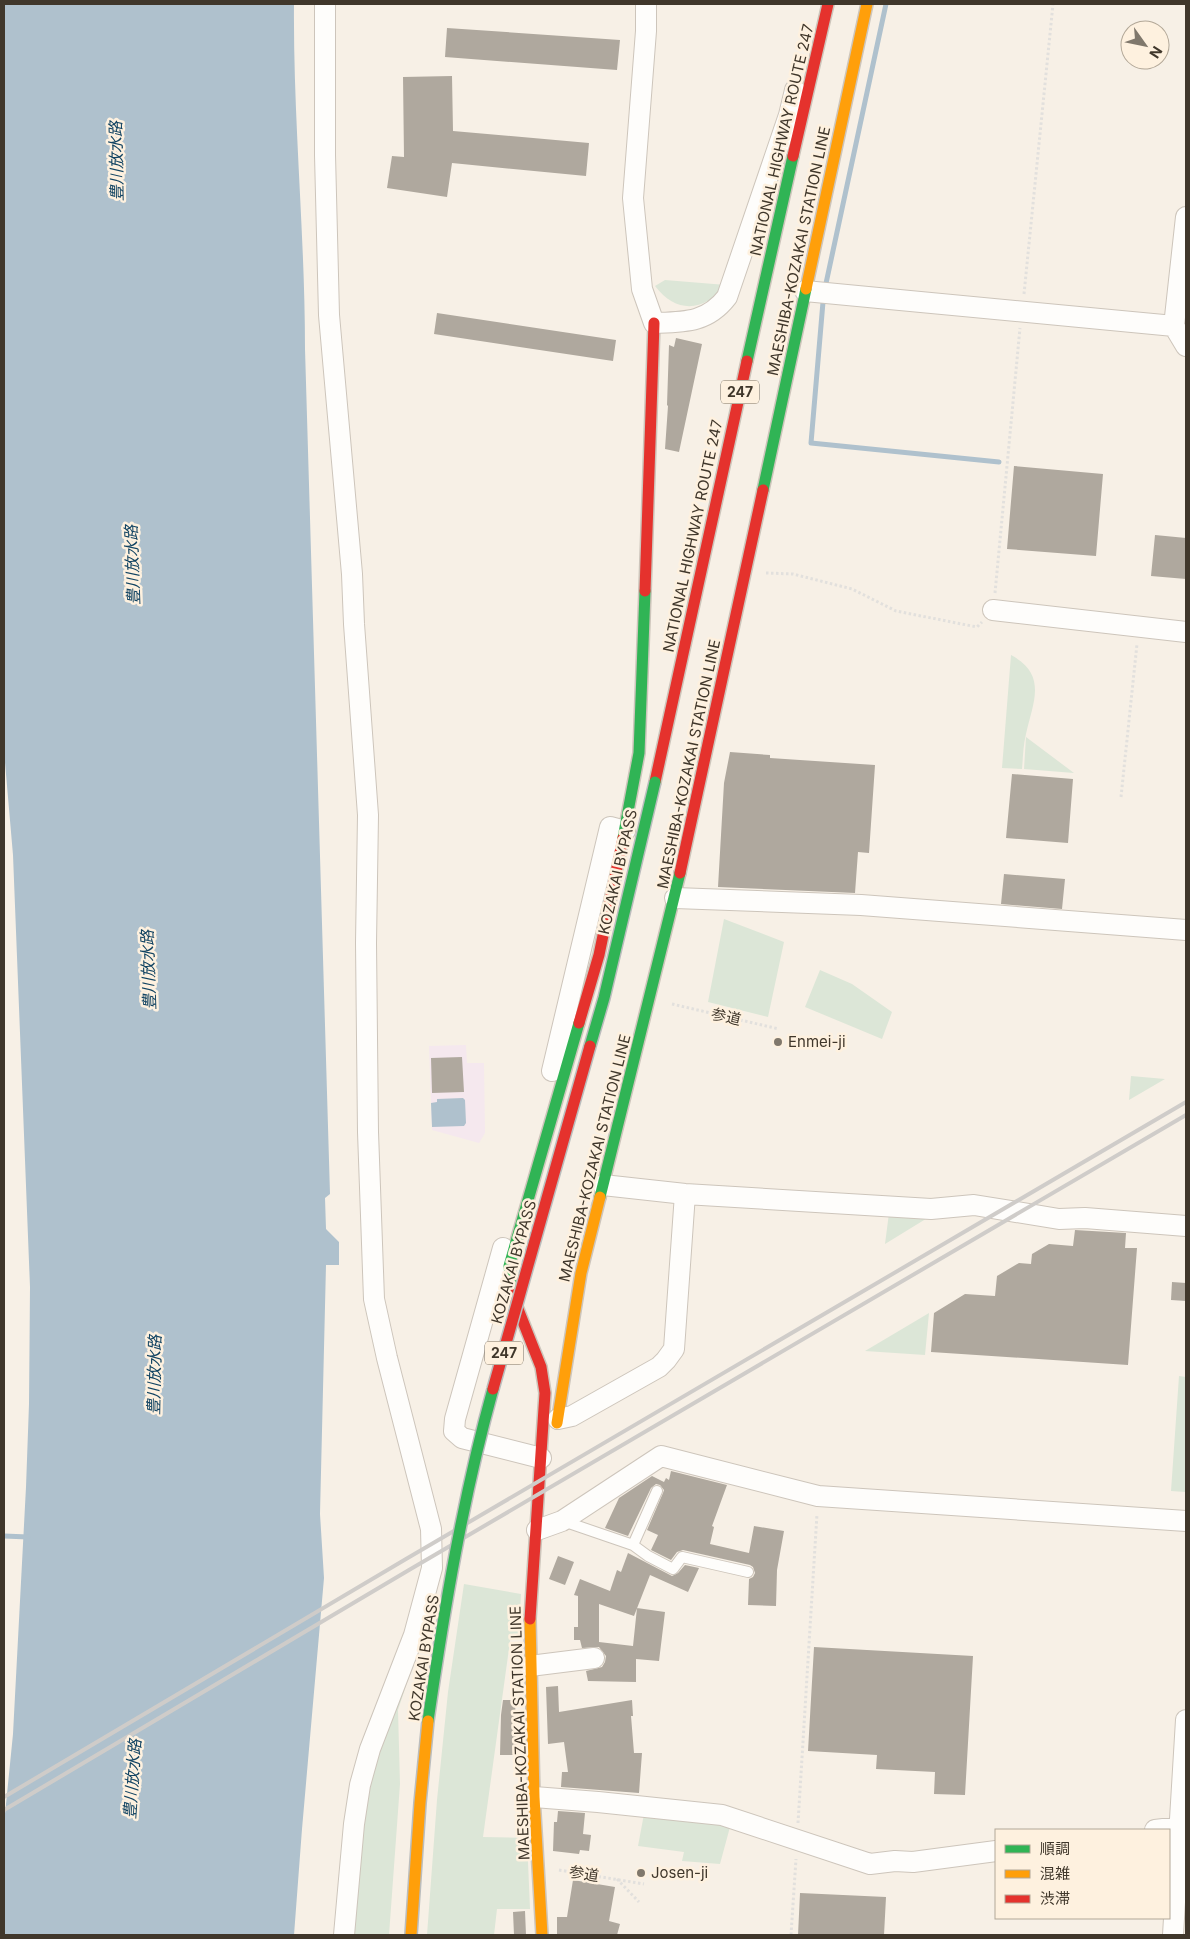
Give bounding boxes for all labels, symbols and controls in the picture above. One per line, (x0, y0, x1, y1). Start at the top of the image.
north arrow (1120, 20, 1170, 70)
street label: NATIONAL HIGHWAY ROUTE 247 (746, 22, 817, 258)
text: N (1146, 43, 1166, 61)
water label: 豊川放水路 (105, 119, 127, 201)
street label: MAESHIBA-KOZAKAI STATION LINE (763, 124, 834, 377)
road number: 247 (721, 381, 759, 404)
street label: NATIONAL HIGHWAY ROUTE 247 (659, 418, 726, 654)
water label: 豊川放水路 (121, 523, 143, 605)
street label: MAESHIBA-KOZAKAI STATION LINE (653, 637, 724, 890)
street label: KOZAKAI BYPASS (594, 808, 641, 936)
water label: 豊川放水路 (137, 928, 159, 1010)
street label: 参道 (709, 1004, 743, 1029)
street label: MAESHIBA-KOZAKAI STATION LINE (555, 1032, 635, 1284)
place label: Enmei-ji (788, 1032, 846, 1051)
marker: Enmei-ji (772, 1036, 784, 1048)
street label: KOZAKAI BYPASS (487, 1198, 540, 1326)
water label: 豊川放水路 (143, 1333, 165, 1415)
road number: 247 (485, 1342, 523, 1365)
street label: KOZAKAI BYPASS (404, 1593, 443, 1722)
street label: MAESHIBA-KOZAKAI STATION LINE (506, 1606, 533, 1860)
water label: 豊川放水路 (119, 1736, 145, 1820)
legend (995, 1829, 1170, 1919)
text: 順調 (1040, 1839, 1070, 1858)
street label: 参道 (568, 1862, 600, 1885)
place label: Josen-ji (651, 1863, 708, 1882)
text: 混雑 (1040, 1864, 1070, 1883)
marker: Josen-ji (635, 1867, 647, 1879)
text: 渋滞 (1040, 1889, 1070, 1908)

